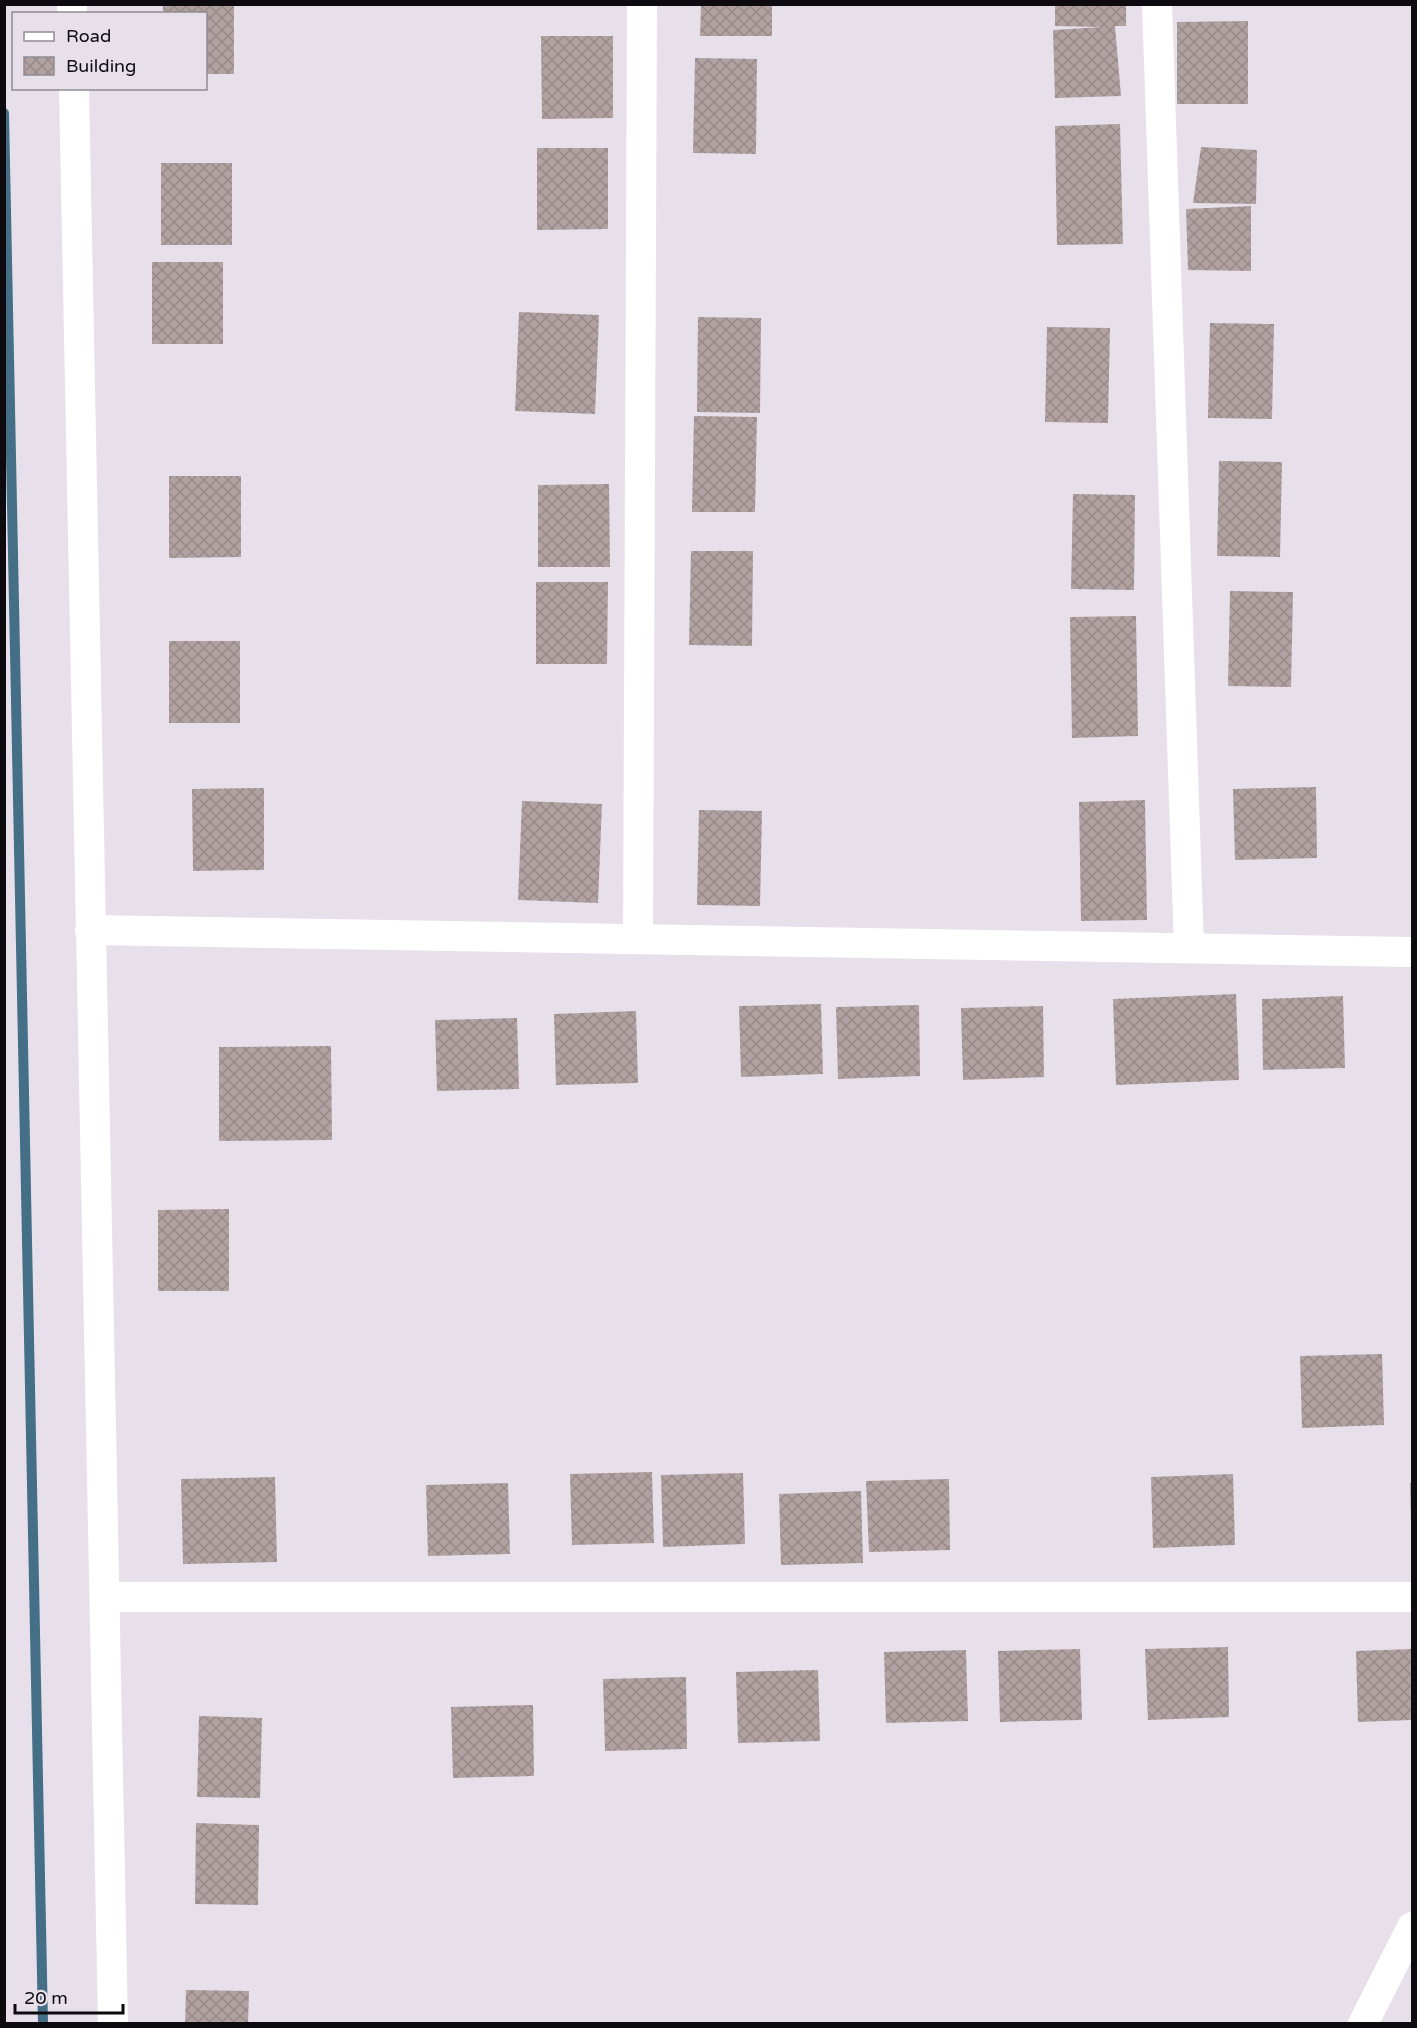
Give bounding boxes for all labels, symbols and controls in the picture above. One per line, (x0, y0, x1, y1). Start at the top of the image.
legend (12, 12, 207, 90)
text: Road (66, 25, 111, 47)
text: Building (66, 55, 136, 77)
scale bar (15, 1977, 123, 2015)
text: 20 m (24, 1987, 68, 2009)

